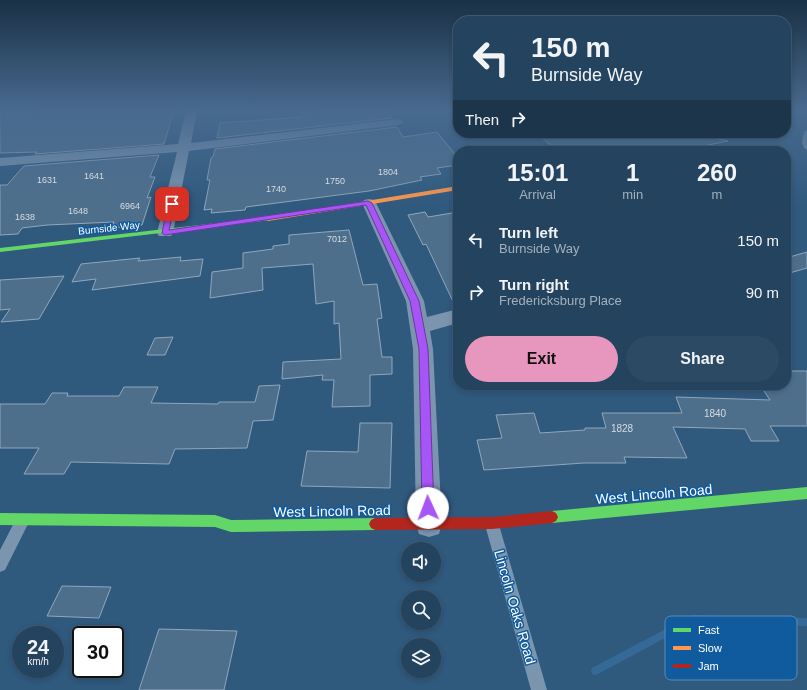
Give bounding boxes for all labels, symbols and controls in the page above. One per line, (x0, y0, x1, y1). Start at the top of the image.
icon: left (465, 32, 517, 84)
text: 150 m (531, 32, 610, 63)
text: Burnside Way (531, 65, 642, 85)
icon: right (507, 108, 529, 130)
text: Then (465, 111, 499, 128)
text: 15:01 (507, 159, 568, 186)
text: 1 (626, 159, 639, 186)
text: 260 (697, 159, 737, 186)
house number: 1804 (378, 167, 398, 177)
house number: 1641 (84, 171, 104, 181)
house number: 1631 (37, 175, 57, 185)
house number: 1750 (325, 176, 345, 186)
house number: 1740 (266, 184, 286, 194)
pin (155, 187, 189, 221)
text: Arrival (519, 187, 556, 202)
text: min (622, 187, 643, 202)
text: m (712, 187, 722, 202)
icon: arrive (161, 193, 183, 215)
house number: 6964 (120, 201, 140, 211)
house number: 1648 (68, 206, 88, 216)
house number: 1638 (15, 212, 35, 222)
street label: Burnside Way (78, 219, 140, 237)
text: Turn left (499, 224, 558, 241)
icon: left (465, 229, 487, 251)
text: 150 m (737, 232, 779, 249)
house number: 7012 (327, 234, 347, 244)
text: Burnside Way (499, 241, 579, 256)
text: Turn right (499, 276, 569, 293)
icon: right (465, 281, 487, 303)
text: 90 m (746, 284, 779, 301)
text: Fredericksburg Place (499, 293, 622, 308)
button: Exit (465, 336, 618, 382)
button: Share (626, 336, 779, 382)
house number: 1840 (704, 408, 727, 419)
house number: 1828 (611, 423, 634, 434)
street label: West Lincoln Road (595, 481, 713, 507)
position arrow (407, 487, 449, 529)
street label: West Lincoln Road (273, 502, 391, 520)
map controls (401, 542, 441, 678)
button: sound (401, 542, 441, 582)
street label: Lincoln Oaks Road (491, 548, 539, 666)
button: search (401, 590, 441, 630)
legend (665, 616, 797, 680)
text: Fast (698, 624, 719, 636)
speed limit sign: 30 (72, 626, 124, 678)
text: 24 (27, 636, 49, 658)
button: layers (401, 638, 441, 678)
text: Slow (698, 642, 722, 654)
text: km/h (27, 656, 49, 667)
text: Jam (698, 660, 719, 672)

